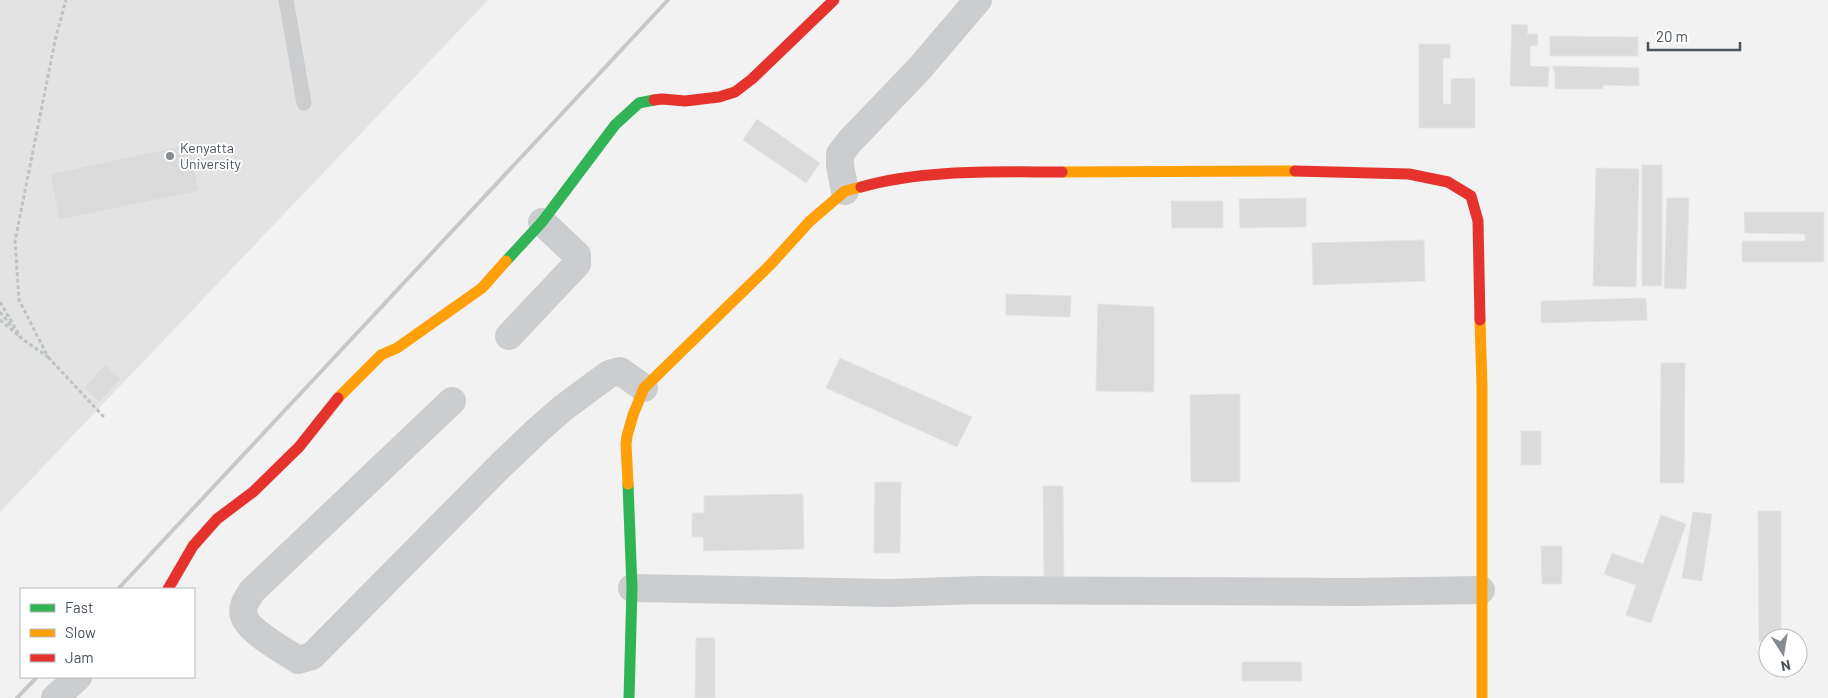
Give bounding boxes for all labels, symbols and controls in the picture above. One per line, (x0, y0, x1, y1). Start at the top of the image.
scale bar (1648, 20, 1740, 52)
text: 20 m (1656, 27, 1688, 45)
place label: Kenyatta University (180, 139, 242, 172)
marker: Kenyatta University (164, 150, 176, 162)
legend (20, 588, 195, 678)
text: Fast (65, 598, 93, 616)
text: Slow (65, 623, 96, 641)
north arrow (1758, 628, 1808, 678)
text: Jam (65, 648, 94, 666)
text: N (1779, 657, 1792, 675)

